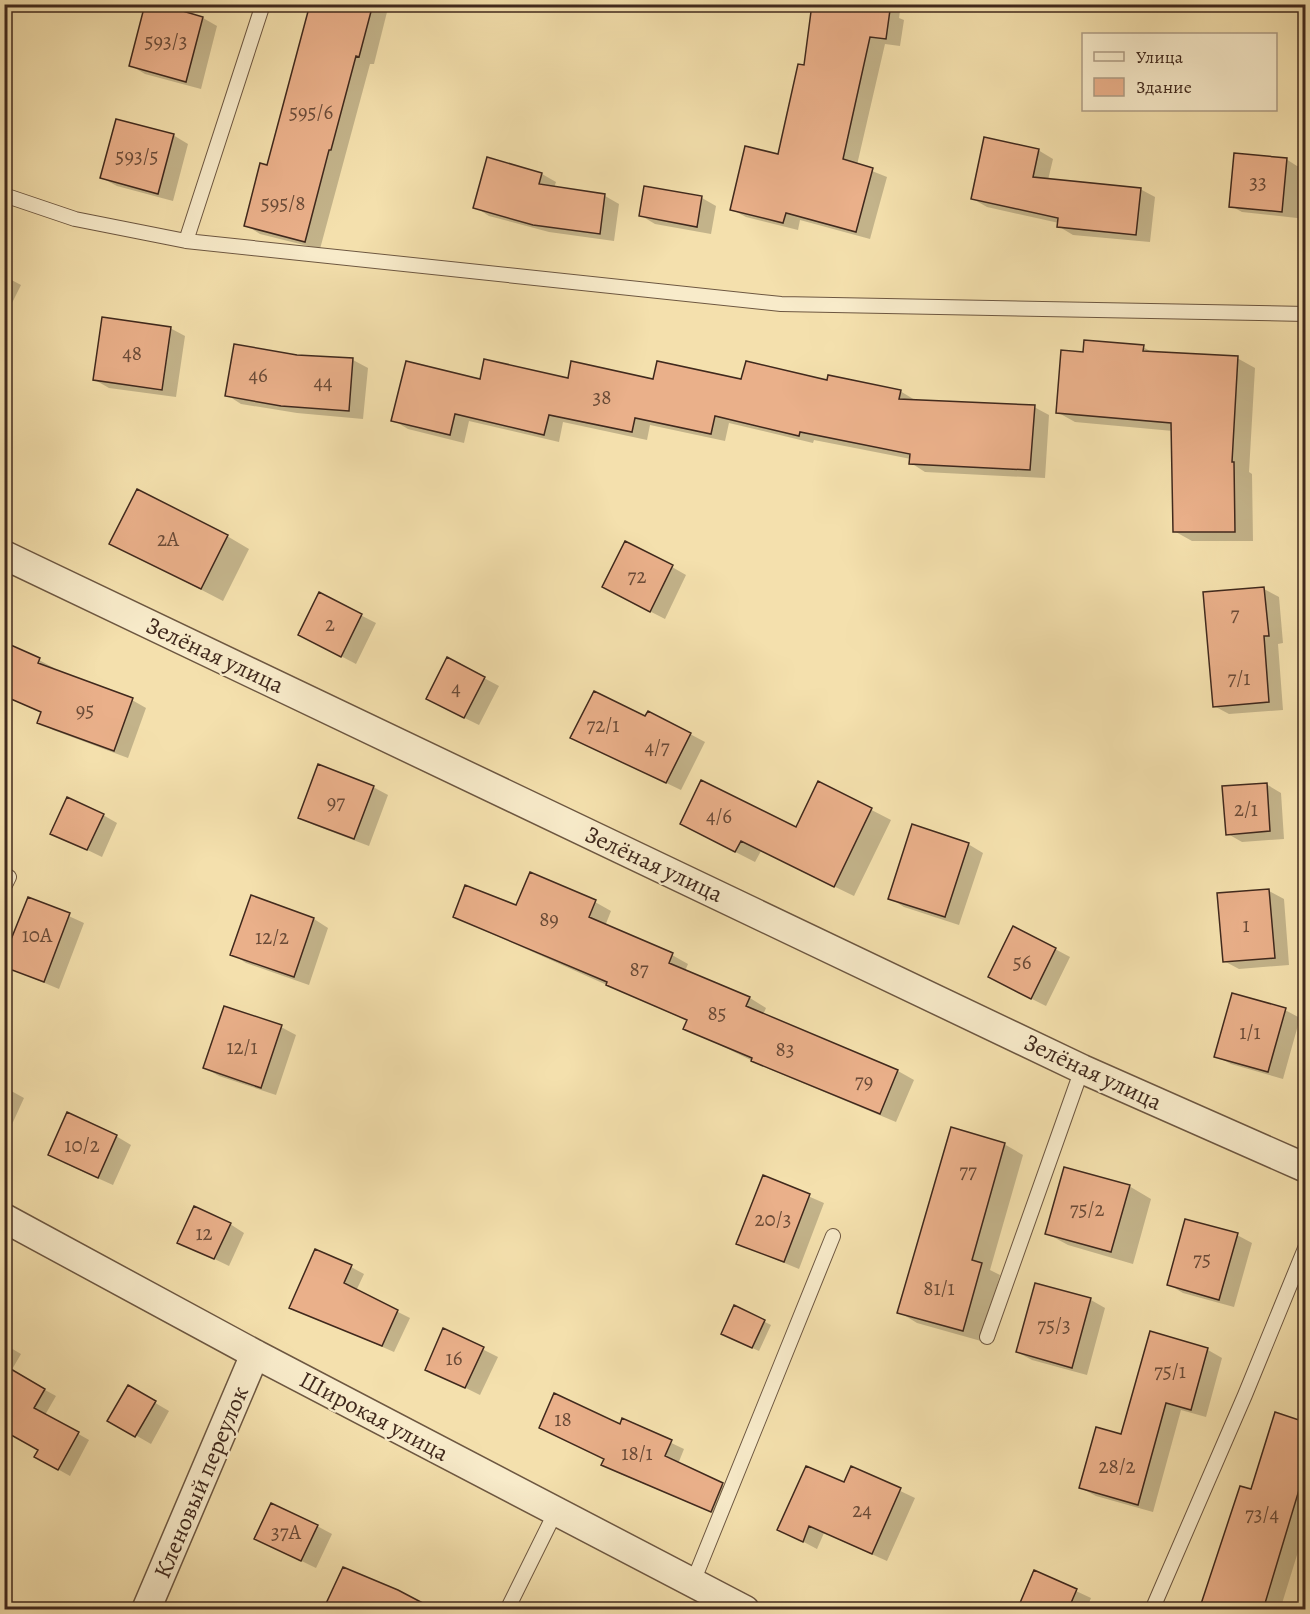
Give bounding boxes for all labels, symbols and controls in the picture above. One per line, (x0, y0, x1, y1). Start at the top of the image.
house number: 593/3 (145, 27, 187, 55)
legend (1082, 33, 1277, 111)
text: Улица (1136, 45, 1184, 69)
text: Здание (1136, 75, 1192, 99)
house number: 595/6 (289, 98, 333, 126)
house number: 593/5 (115, 142, 159, 170)
house number: 33 (1249, 168, 1267, 196)
house number: 595/8 (261, 189, 305, 217)
house number: 48 (122, 339, 142, 367)
house number: 46 (248, 361, 268, 389)
house number: 44 (313, 368, 333, 396)
house number: 38 (593, 383, 611, 411)
house number: 2А (157, 525, 180, 553)
house number: 72 (628, 562, 646, 590)
house number: 7 (1231, 600, 1240, 628)
street label: Зелёная улица (141, 609, 289, 701)
house number: 2 (325, 610, 335, 638)
house number: 7/1 (1228, 664, 1250, 692)
house number: 4 (451, 674, 461, 702)
house number: 95 (76, 696, 94, 724)
house number: 72/1 (587, 711, 619, 739)
house number: 4/7 (644, 733, 670, 761)
house number: 97 (327, 788, 345, 816)
house number: 2/1 (1234, 795, 1258, 823)
house number: 4/6 (706, 802, 732, 830)
street label: Зелёная улица (580, 818, 728, 910)
house number: 89 (539, 905, 559, 933)
house number: 1 (1242, 911, 1250, 939)
house number: 10А (22, 921, 53, 949)
house number: 12/2 (255, 923, 289, 951)
house number: 56 (1013, 948, 1032, 976)
house number: 87 (629, 955, 649, 983)
house number: 85 (707, 999, 727, 1027)
house number: 1/1 (1239, 1018, 1261, 1046)
street label: Зелёная улица (1019, 1026, 1167, 1118)
house number: 12/1 (226, 1033, 258, 1061)
house number: 83 (776, 1035, 794, 1063)
house number: 79 (855, 1067, 873, 1095)
house number: 10/2 (64, 1131, 100, 1159)
house number: 77 (959, 1157, 977, 1185)
house number: 75/2 (1070, 1195, 1104, 1223)
house number: 20/3 (755, 1205, 791, 1233)
house number: 12 (195, 1219, 213, 1247)
house number: 75 (1193, 1245, 1211, 1273)
house number: 81/1 (923, 1274, 955, 1302)
house number: 75/3 (1037, 1311, 1071, 1339)
house number: 16 (446, 1344, 463, 1372)
house number: 75/1 (1154, 1357, 1186, 1385)
street label: Широкая улица (294, 1363, 454, 1469)
street label: Кленовый переулок (146, 1381, 256, 1583)
house number: 18 (554, 1405, 572, 1433)
house number: 18/1 (621, 1439, 653, 1467)
house number: 28/2 (1098, 1452, 1136, 1480)
house number: 24 (852, 1496, 872, 1524)
house number: 73/4 (1245, 1500, 1279, 1528)
house number: 37А (271, 1518, 302, 1546)

